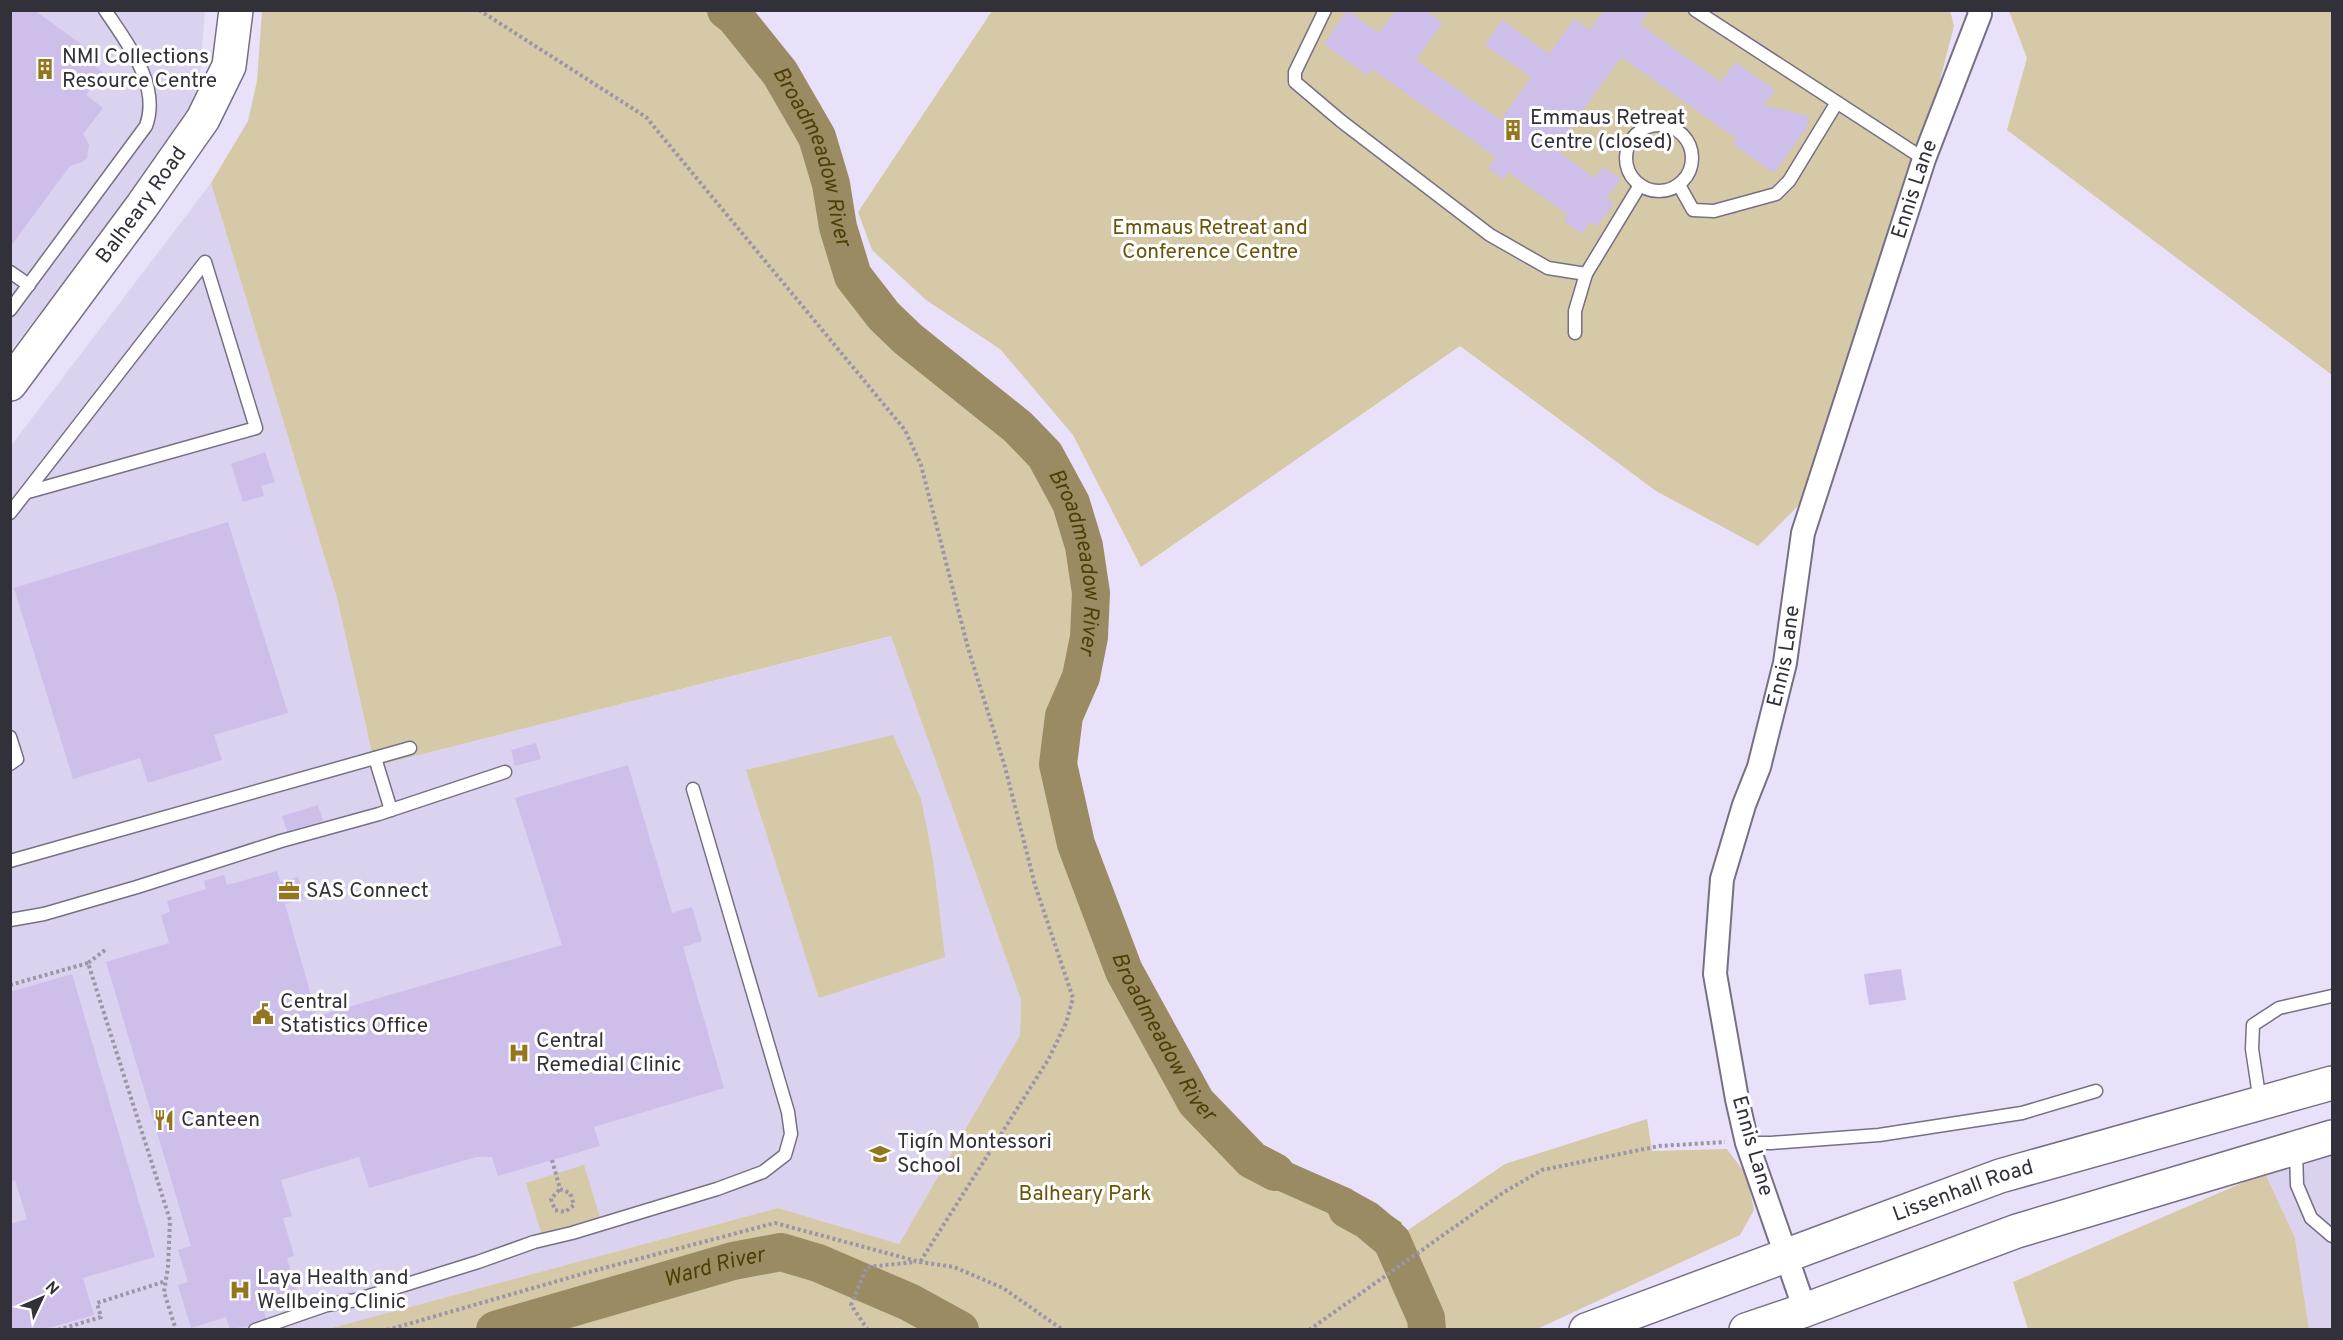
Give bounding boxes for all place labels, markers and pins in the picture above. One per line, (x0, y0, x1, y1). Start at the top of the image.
place label: NMI Collections Resource Centre (62, 44, 217, 95)
building icon: NMI Collections Resource Centre (33, 57, 57, 81)
place label: Emmaus Retreat Centre (closed) (1530, 105, 1685, 156)
building icon: Emmaus Retreat Centre (closed) (1501, 118, 1525, 142)
place label: SAS Connect (306, 878, 429, 905)
office icon: SAS Connect (277, 879, 301, 903)
place label: Central Statistics Office (280, 989, 428, 1040)
public building icon: Central Statistics Office (251, 1002, 275, 1026)
place label: Central Remedial Clinic (536, 1028, 681, 1079)
hospital icon: Central Remedial Clinic (507, 1041, 531, 1065)
place label: Canteen (181, 1107, 260, 1134)
restaurant icon: Canteen (152, 1108, 176, 1132)
place label: Tigín Montessori School (897, 1129, 1052, 1180)
school or university icon: Tigín Montessori School (868, 1142, 892, 1166)
place label: Laya Health and Wellbeing Clinic (257, 1265, 408, 1316)
hospital icon: Laya Health and Wellbeing Clinic (228, 1278, 252, 1302)

